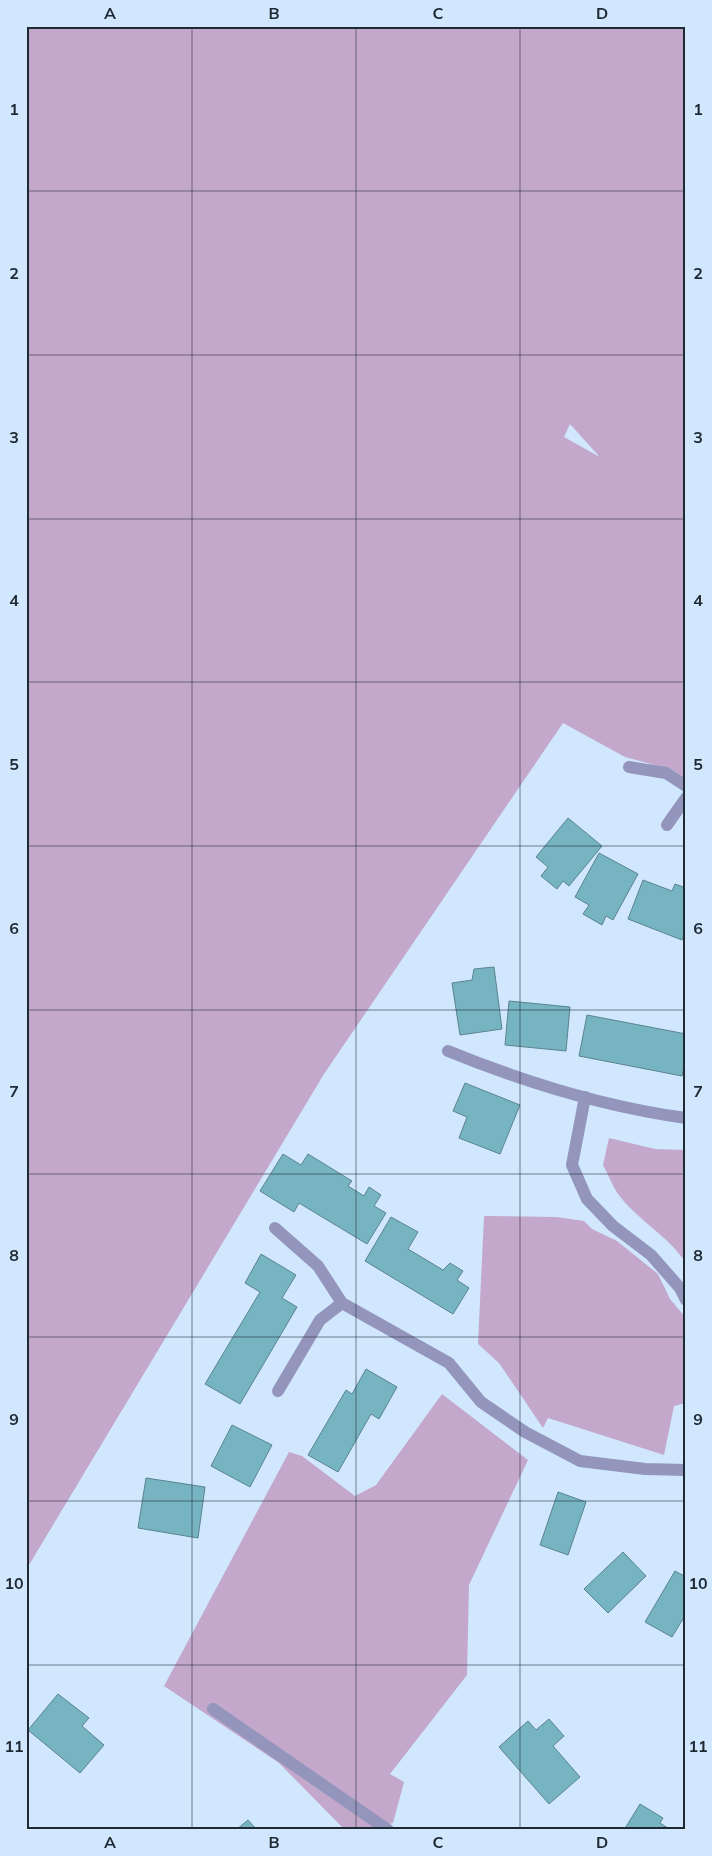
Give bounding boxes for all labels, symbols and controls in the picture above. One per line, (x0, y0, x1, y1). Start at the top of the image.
text: A (104, 3, 116, 23)
text: B (268, 3, 280, 23)
text: C (433, 3, 444, 23)
text: D (596, 3, 608, 23)
text: 1 (9, 99, 19, 119)
text: 1 (693, 99, 703, 119)
text: 2 (9, 263, 19, 283)
text: 2 (693, 263, 703, 283)
text: 3 (9, 427, 19, 447)
text: 3 (693, 427, 703, 447)
text: 4 (9, 590, 19, 610)
text: 4 (693, 590, 703, 610)
text: 5 (9, 754, 19, 774)
text: 5 (693, 754, 703, 774)
text: 6 (9, 918, 19, 938)
text: 6 (693, 918, 703, 938)
text: 7 (9, 1081, 19, 1101)
text: 7 (693, 1081, 703, 1101)
text: 8 (9, 1245, 19, 1265)
text: 8 (693, 1245, 703, 1265)
text: 9 (9, 1409, 19, 1429)
text: 9 (693, 1409, 703, 1429)
text: 10 (4, 1573, 24, 1593)
text: 10 (688, 1573, 708, 1593)
text: 11 (4, 1736, 24, 1756)
text: 11 (688, 1736, 708, 1756)
text: A (104, 1832, 116, 1852)
text: B (268, 1832, 280, 1852)
text: C (433, 1832, 444, 1852)
text: D (596, 1832, 608, 1852)

